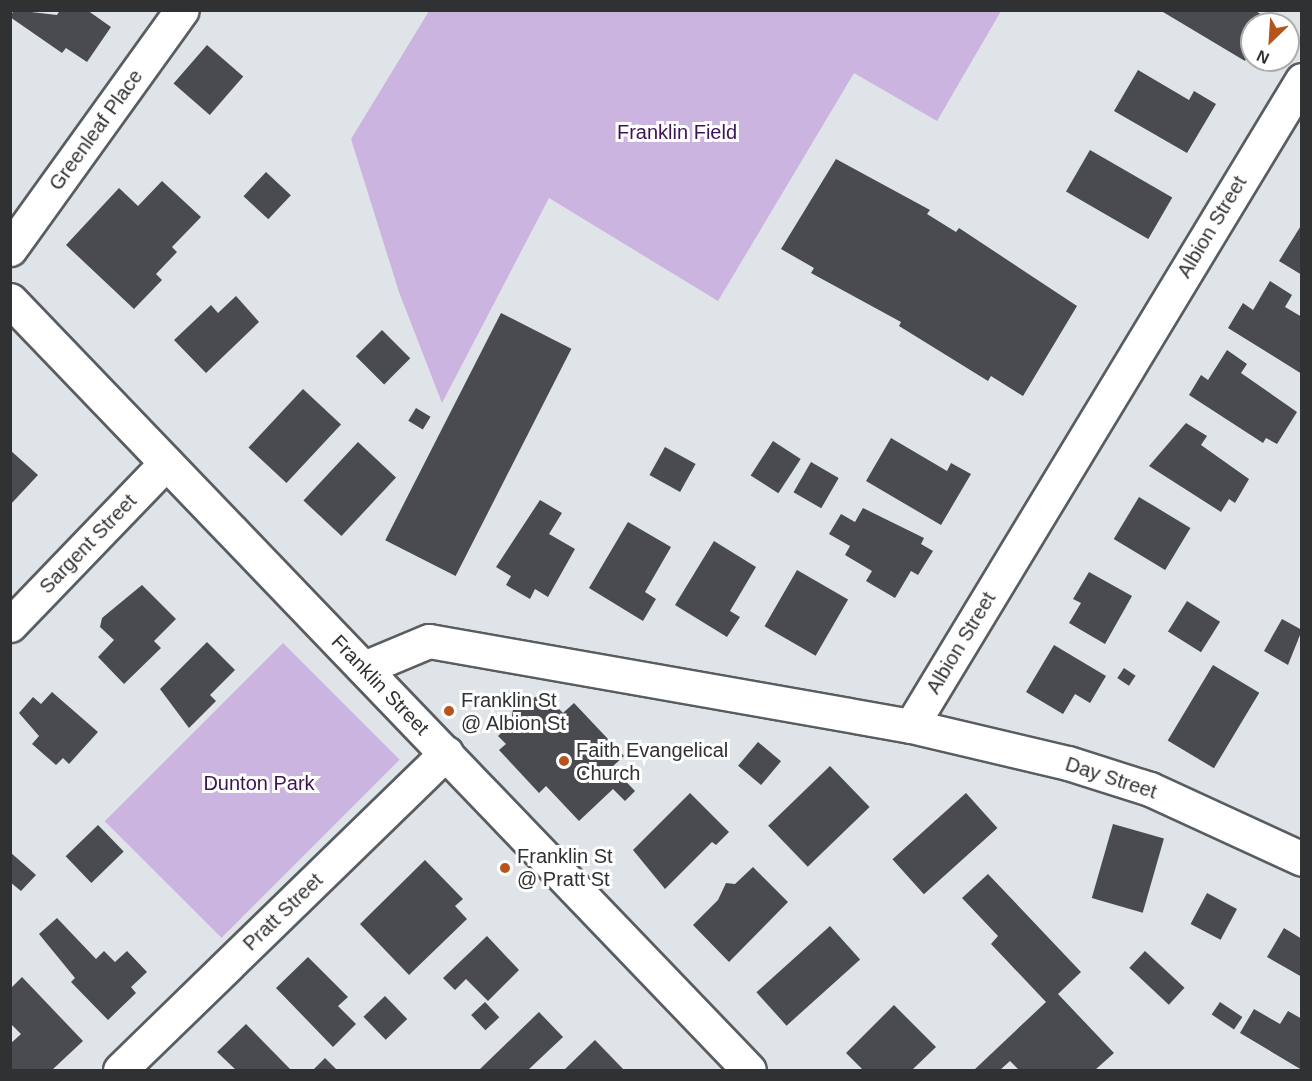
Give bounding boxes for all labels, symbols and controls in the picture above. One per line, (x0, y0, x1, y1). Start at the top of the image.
north arrow (1240, 12, 1300, 72)
text: N (1254, 47, 1272, 67)
street label: Greenleaf Place (44, 65, 148, 195)
park label: Franklin Field (617, 120, 737, 144)
street label: Albion Street (1172, 172, 1252, 282)
street label: Sargent Street (35, 489, 141, 599)
street label: Albion Street (921, 588, 1001, 698)
street label: Franklin Street (326, 630, 434, 740)
place label: Franklin St @ Albion St (461, 688, 567, 735)
marker: Franklin St @ Albion St (442, 704, 456, 718)
place label: Faith Evangelical Church (576, 738, 728, 785)
street label: Day Street (1062, 752, 1160, 804)
marker: Faith Evangelical Church (557, 754, 571, 768)
park label: Dunton Park (203, 771, 315, 795)
place label: Franklin St @ Pratt St (517, 844, 613, 891)
marker: Franklin St @ Pratt St (498, 861, 512, 875)
street label: Pratt Street (238, 868, 328, 956)

